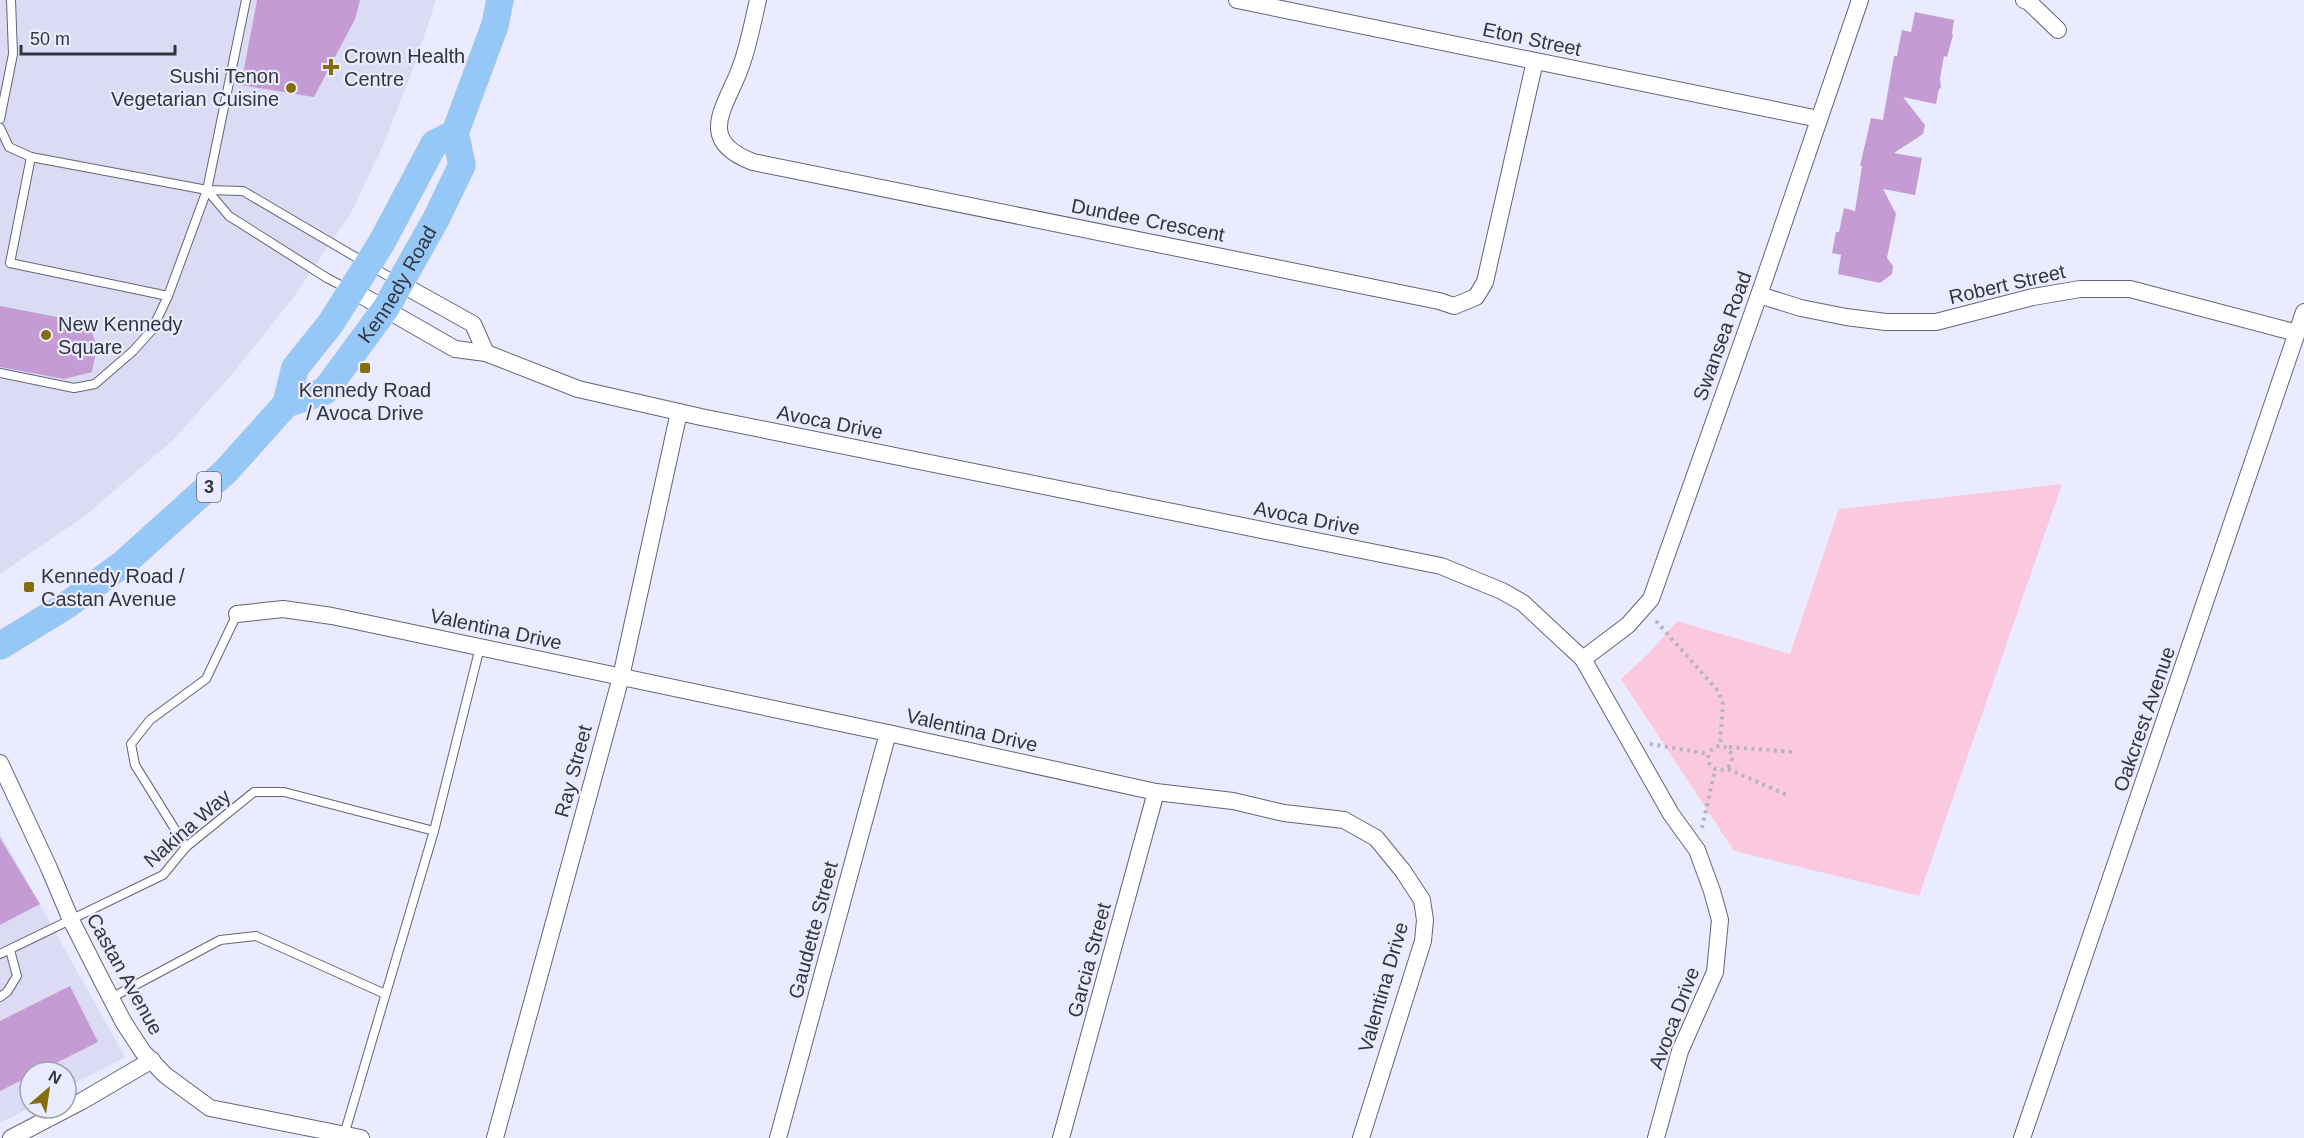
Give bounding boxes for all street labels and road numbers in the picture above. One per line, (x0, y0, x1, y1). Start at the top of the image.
street label: Eton Street (1481, 18, 1584, 60)
street label: Dundee Crescent (1070, 194, 1227, 246)
street label: Kennedy Road (353, 222, 441, 347)
street label: Robert Street (1947, 260, 2068, 308)
street label: Swansea Road (1688, 269, 1756, 403)
street label: Avoca Drive (775, 401, 885, 443)
road number: 3 (197, 472, 221, 502)
street label: Avoca Drive (1252, 497, 1362, 539)
street label: Valentina Drive (428, 604, 564, 654)
street label: Oakcrest Avenue (2109, 644, 2179, 794)
street label: Valentina Drive (904, 704, 1040, 756)
street label: Ray Street (550, 722, 596, 819)
street label: Nakina Way (139, 785, 235, 871)
street label: Gaudette Street (784, 859, 842, 1001)
street label: Garcia Street (1063, 900, 1115, 1020)
street label: Castan Avenue (83, 910, 167, 1038)
street label: Valentina Drive (1354, 919, 1412, 1055)
street label: Avoca Drive (1644, 964, 1704, 1072)

